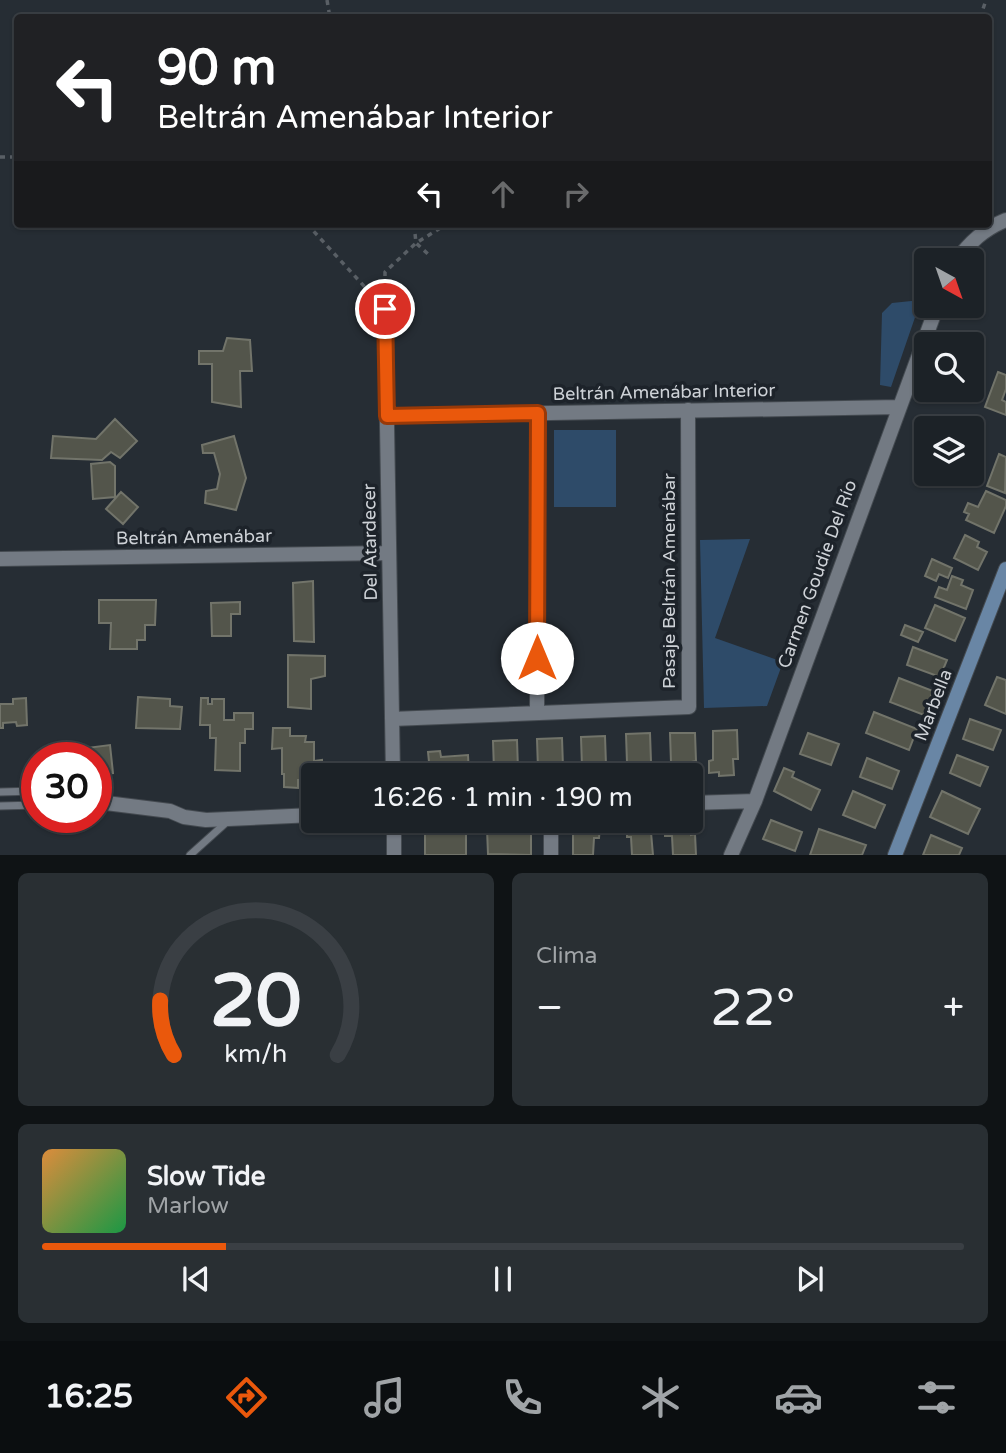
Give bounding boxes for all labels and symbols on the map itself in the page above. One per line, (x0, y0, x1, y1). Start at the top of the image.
north arrow (914, 248, 984, 318)
pin (355, 279, 415, 339)
street label: Beltrán Amenábar Interior (553, 379, 776, 405)
street label: Pasaje Beltrán Amenábar (658, 473, 680, 689)
street label: Carmen Goudie Del Río (773, 477, 861, 671)
street label: Del Atardecer (358, 483, 382, 601)
street label: Beltrán Amenábar (116, 525, 272, 549)
position arrow (500, 621, 574, 695)
street label: Marbella (909, 666, 957, 744)
speed limit sign: 30 (21, 742, 112, 833)

